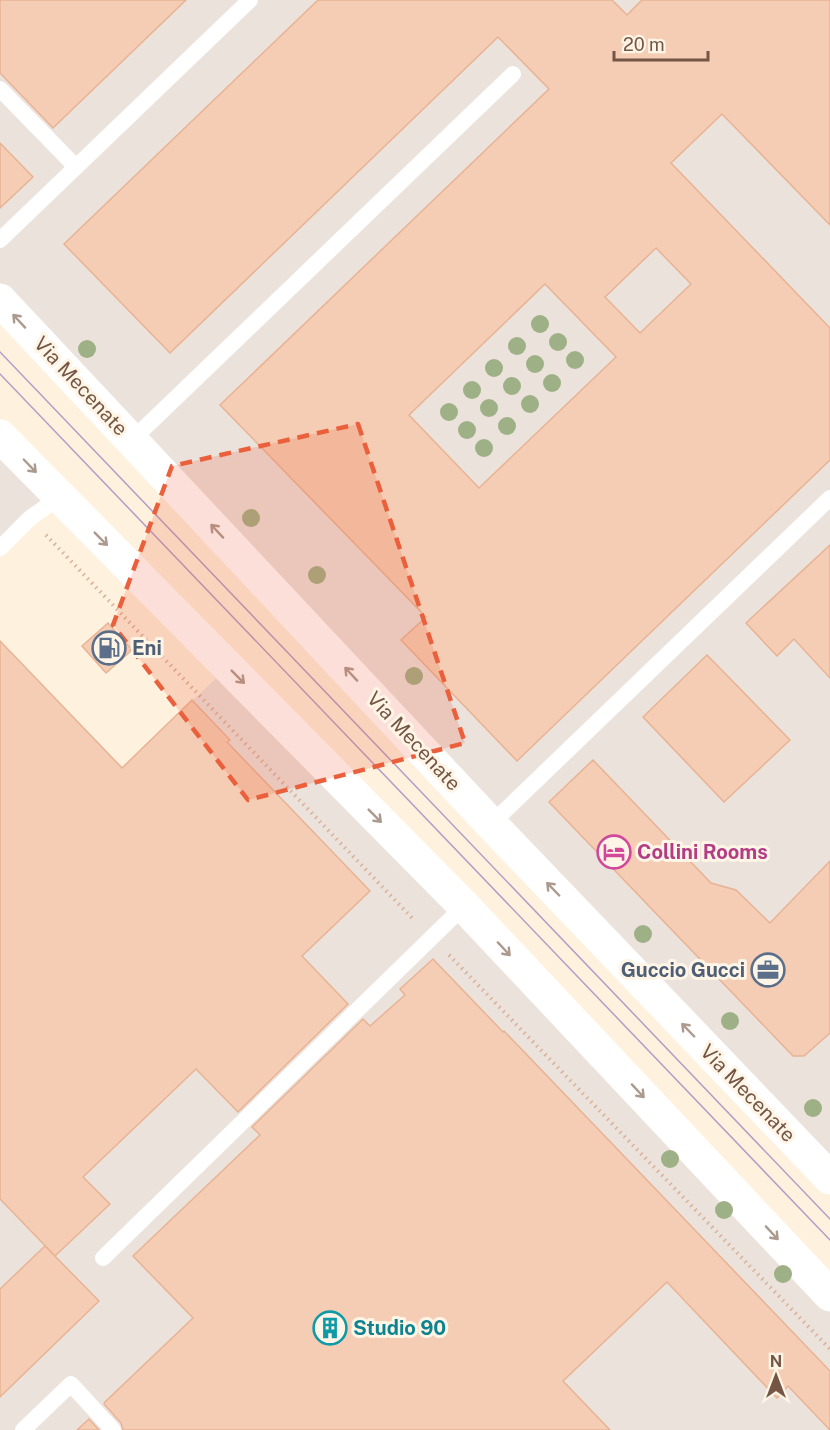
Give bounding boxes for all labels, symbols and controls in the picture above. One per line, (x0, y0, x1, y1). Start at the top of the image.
scale bar (614, 24, 708, 62)
text: 20 m (623, 34, 665, 55)
one-way arrow (12, 314, 27, 329)
street label: Via Mecenate (29, 332, 133, 440)
one-way arrow (23, 459, 37, 474)
one-way arrow (210, 524, 224, 539)
one-way arrow (94, 531, 108, 546)
fuel station icon: Eni (91, 630, 127, 666)
place label: Eni (132, 636, 162, 660)
one-way arrow (343, 666, 358, 681)
one-way arrow (231, 670, 246, 685)
street label: Via Mecenate (362, 687, 466, 795)
one-way arrow (368, 809, 383, 824)
hotel icon: Collini Rooms (596, 834, 632, 870)
place label: Collini Rooms (637, 840, 768, 864)
one-way arrow (546, 881, 561, 896)
one-way arrow (497, 941, 511, 956)
office icon: Guccio Gucci (750, 952, 786, 988)
place label: Guccio Gucci (621, 958, 745, 982)
one-way arrow (681, 1022, 695, 1037)
street label: Via Mecenate (695, 1039, 801, 1147)
one-way arrow (631, 1083, 645, 1098)
one-way arrow (765, 1225, 779, 1240)
building icon: Studio 90 (312, 1310, 348, 1346)
place label: Studio 90 (353, 1316, 446, 1340)
north arrow (746, 1346, 806, 1406)
text: N (770, 1352, 782, 1371)

